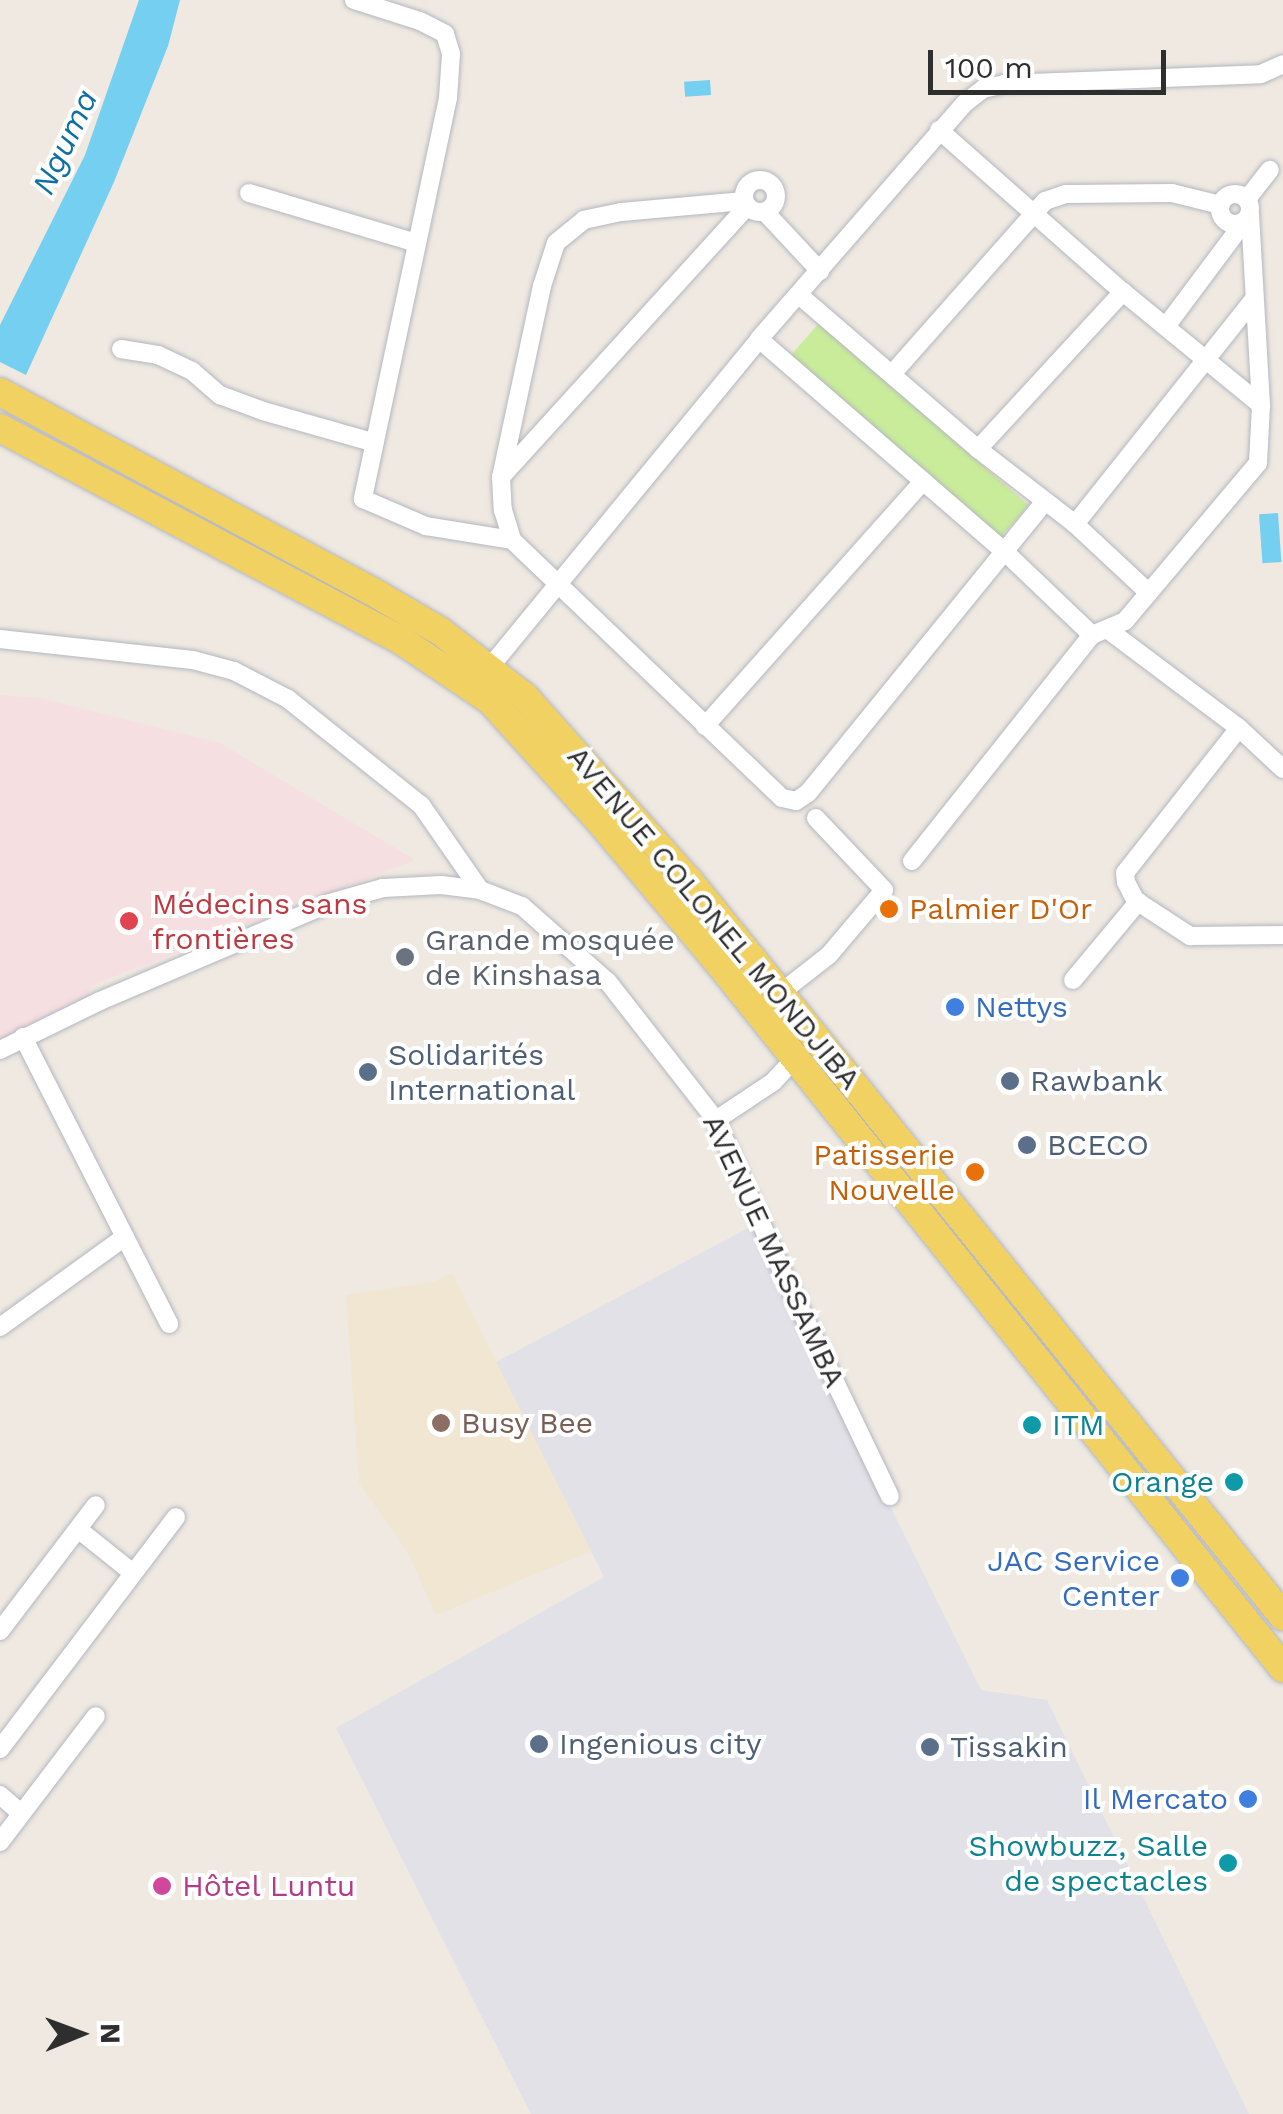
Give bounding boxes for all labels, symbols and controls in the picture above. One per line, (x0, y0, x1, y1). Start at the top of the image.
scale bar (933, 30, 1170, 92)
text: 100 m (945, 50, 1033, 85)
water label: Nguma (24, 83, 106, 201)
street label: AVENUE COLONEL MONDJIBA (559, 739, 869, 1097)
place label: Médecins sans frontières (152, 886, 367, 956)
place label: Palmier D'Or (909, 891, 1093, 927)
marker: Palmier D'Or (878, 898, 900, 920)
marker: Médecins sans frontières (116, 908, 142, 934)
place label: Grande mosquée de Kinshasa (425, 922, 675, 992)
marker: Grande mosquée de Kinshasa (394, 946, 416, 968)
place label: Nettys (975, 989, 1068, 1025)
marker: Nettys (944, 996, 966, 1018)
place label: Solidarités International (388, 1037, 575, 1108)
marker: Solidarités International (357, 1061, 379, 1083)
place label: Rawbank (1030, 1063, 1163, 1099)
marker: Rawbank (999, 1070, 1021, 1092)
street label: AVENUE MASSAMBA (695, 1109, 853, 1393)
place label: BCECO (1047, 1127, 1149, 1163)
marker: BCECO (1016, 1134, 1038, 1156)
place label: Patisserie Nouvelle (813, 1137, 955, 1208)
marker: Patisserie Nouvelle (964, 1161, 986, 1183)
place label: Busy Bee (461, 1405, 594, 1441)
place label: ITM (1052, 1407, 1105, 1443)
marker: Busy Bee (430, 1412, 452, 1434)
marker: ITM (1021, 1414, 1043, 1436)
place label: Orange (1111, 1464, 1214, 1500)
marker: Orange (1223, 1471, 1245, 1493)
place label: JAC Service Center (987, 1543, 1160, 1614)
marker: JAC Service Center (1169, 1567, 1191, 1589)
place label: Ingenious city (559, 1726, 761, 1762)
place label: Tissakin (950, 1729, 1068, 1765)
marker: Ingenious city (528, 1733, 550, 1755)
marker: Tissakin (919, 1736, 941, 1758)
place label: Il Mercato (1082, 1781, 1228, 1817)
marker: Il Mercato (1237, 1788, 1259, 1810)
place label: Showbuzz, Salle de spectacles (968, 1828, 1208, 1898)
marker: Showbuzz, Salle de spectacles (1217, 1852, 1239, 1874)
place label: Hôtel Luntu (182, 1868, 356, 1904)
marker: Hôtel Luntu (151, 1875, 173, 1897)
north arrow (30, 1984, 130, 2084)
text: N (94, 2023, 127, 2044)

